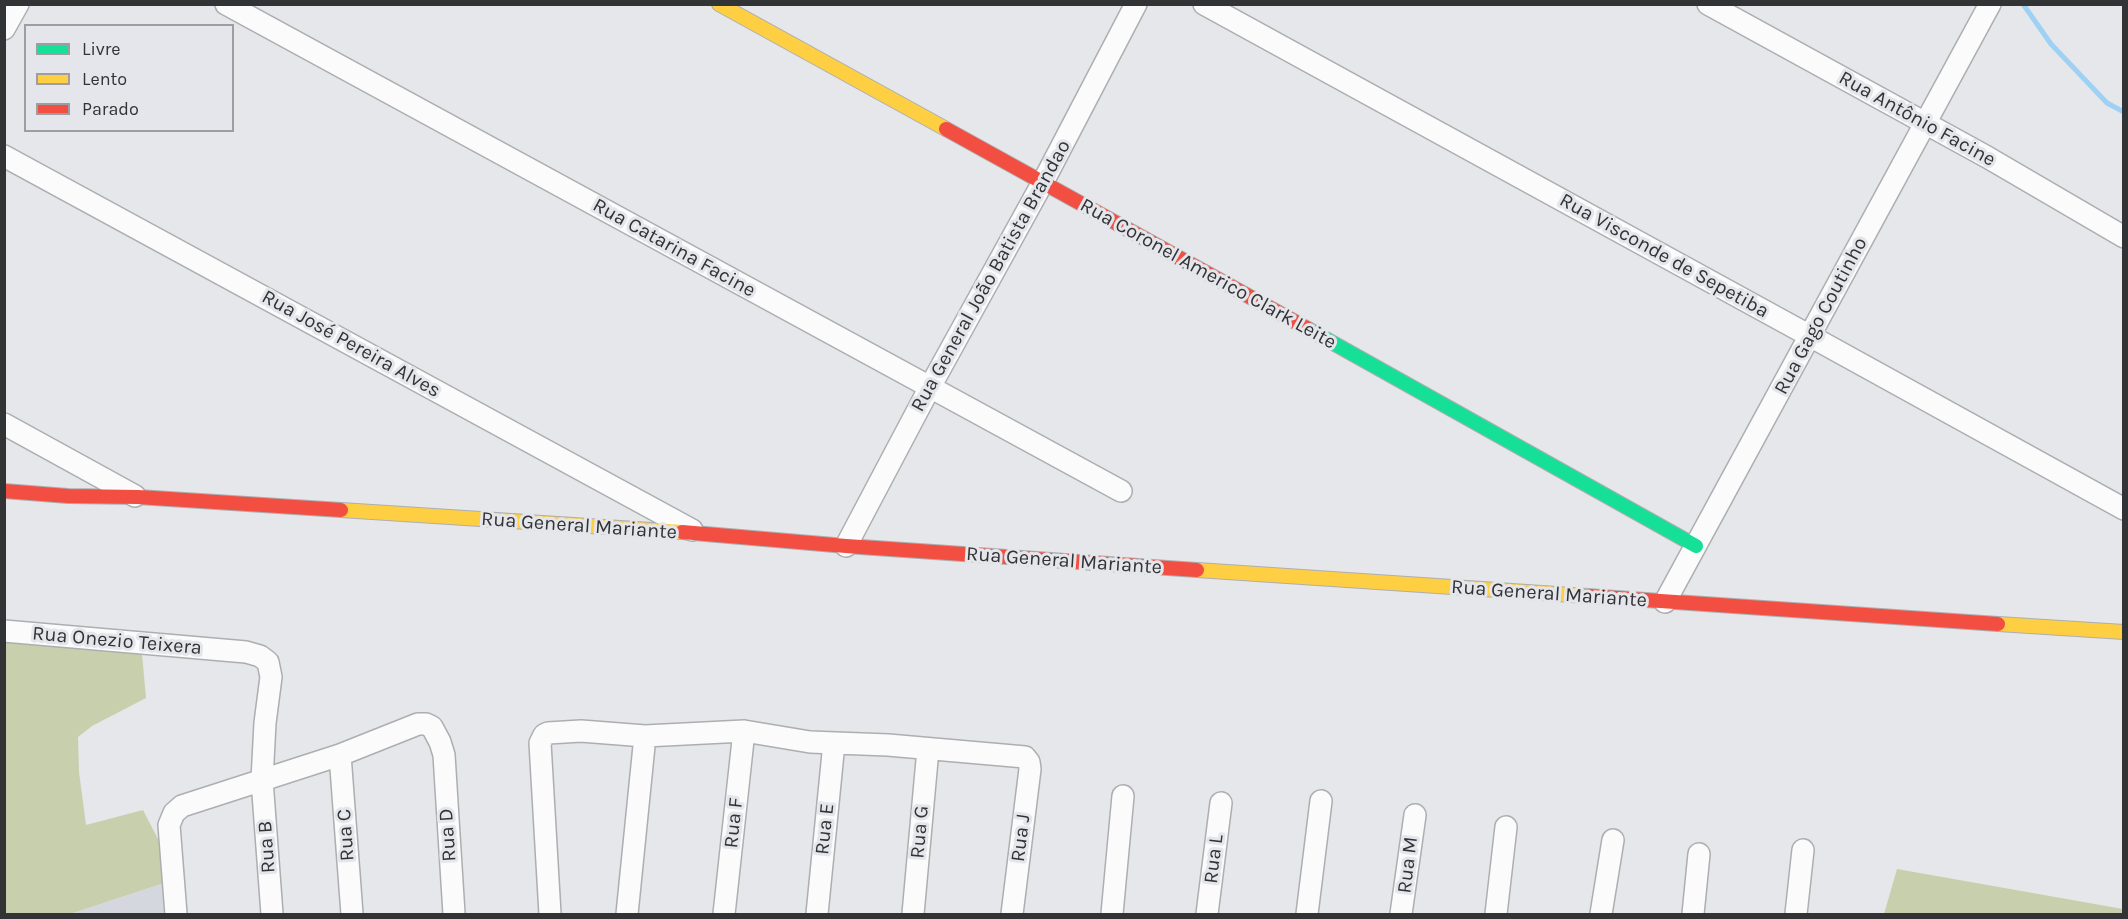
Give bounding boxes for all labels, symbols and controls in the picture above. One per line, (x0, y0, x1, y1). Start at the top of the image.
legend (24, 24, 234, 132)
text: Livre (82, 38, 121, 60)
street label: Rua Antônio Facine (1834, 66, 2000, 172)
text: Lento (82, 68, 127, 90)
text: Parado (82, 98, 139, 120)
street label: Rua General João Batista Brandao (906, 136, 1076, 416)
street label: Rua Visconde de Sepetiba (1555, 188, 1773, 324)
street label: Rua Catarina Facine (588, 193, 760, 303)
street label: Rua Coronel Americo Clark Leite (1076, 193, 1340, 355)
street label: Rua Gago Coutinho (1769, 233, 1873, 399)
street label: Rua José Pereira Alves (258, 285, 444, 403)
street label: Rua General Mariante (480, 507, 678, 545)
street label: Rua General Mariante (965, 542, 1163, 580)
street label: Rua General Mariante (1450, 575, 1648, 613)
street label: Rua Onezio Teixera (31, 622, 203, 660)
street label: Rua F (719, 797, 749, 849)
street label: Rua E (810, 802, 840, 856)
street label: Rua G (906, 805, 934, 859)
street label: Rua C (332, 808, 360, 862)
street label: Rua D (434, 808, 462, 862)
street label: Rua J (1006, 813, 1036, 863)
street label: Rua B (253, 820, 281, 874)
street label: Rua L (1199, 833, 1229, 885)
street label: Rua M (1393, 835, 1423, 895)

